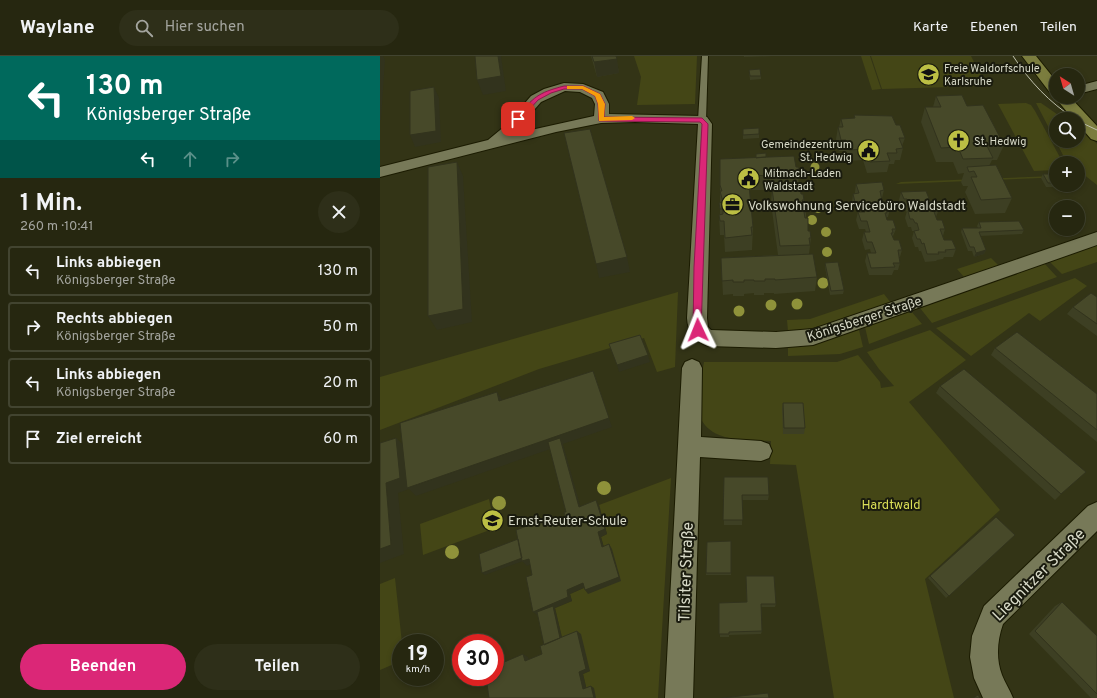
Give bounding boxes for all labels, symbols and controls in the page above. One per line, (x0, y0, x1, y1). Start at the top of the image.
search box (119, 10, 399, 46)
text: Waylane (20, 16, 95, 40)
icon: search (133, 17, 155, 39)
text: Hier suchen (165, 18, 245, 37)
text: Karte (913, 19, 948, 36)
text: Ebenen (970, 19, 1018, 36)
text: Teilen (1040, 19, 1077, 36)
school or university icon: Freie Waldorfschule Karlsruhe (916, 61, 942, 87)
place label: Freie Waldorfschule Karlsruhe (944, 62, 1040, 89)
north arrow (1049, 68, 1085, 104)
map controls (1049, 68, 1085, 236)
text: 130 m (86, 69, 164, 105)
icon: left (20, 72, 72, 124)
pin (501, 102, 535, 136)
text: Königsberger Straße (86, 104, 251, 127)
icon: arrive (507, 108, 529, 130)
button: search (1049, 112, 1085, 148)
church icon: St. Hedwig (945, 128, 971, 154)
place label: St. Hedwig (974, 135, 1026, 149)
public building icon: Gemeindezentrum St. Hedwig (855, 137, 881, 163)
place label: Gemeindezentrum St. Hedwig (761, 138, 852, 165)
icon: left (137, 148, 159, 170)
icon: ahead (179, 148, 201, 170)
icon: right (221, 148, 243, 170)
button: + (1049, 156, 1085, 192)
public building icon: Mitmach-Laden Waldstadt (736, 166, 762, 192)
place label: Mitmach-Laden Waldstadt (764, 167, 841, 194)
text: 1 Min. (20, 189, 82, 219)
button: close (318, 191, 360, 233)
office icon: Volkswohnung Servicebüro Waldstadt (720, 192, 746, 218)
place label: Volkswohnung Servicebüro Waldstadt (748, 199, 966, 215)
button: − (1049, 200, 1085, 236)
text: 260 m · 10:41 (20, 219, 93, 235)
text: Links abbiegen (56, 254, 161, 273)
icon: left (22, 260, 44, 282)
text: 130 m (318, 262, 358, 281)
text: Königsberger Straße (56, 273, 175, 289)
street label: Königsberger Straße (805, 294, 924, 346)
position arrow (677, 309, 719, 351)
text: Rechts abbiegen (56, 310, 173, 329)
icon: right (22, 316, 44, 338)
text: 50 m (323, 318, 358, 337)
text: Königsberger Straße (56, 329, 175, 345)
text: Links abbiegen (56, 366, 161, 385)
icon: left (22, 372, 44, 394)
text: 20 m (323, 374, 358, 393)
text: Königsberger Straße (56, 385, 175, 401)
icon: arrive (22, 428, 44, 450)
text: Ziel erreicht (56, 430, 142, 449)
text: 60 m (323, 430, 358, 449)
park label: Hardtwald (861, 498, 921, 514)
school or university icon: Ernst-Reuter-Schule (479, 507, 505, 533)
place label: Ernst-Reuter-Schule (508, 514, 627, 530)
street label: Tilsiter Straße (675, 522, 699, 623)
street label: Liegnitzer Straße (989, 525, 1090, 626)
speed limit sign: 30 (452, 634, 504, 686)
text: 19 (408, 642, 428, 668)
button: Beenden (20, 644, 186, 690)
button: Teilen (194, 644, 360, 690)
text: km/h (406, 663, 430, 676)

